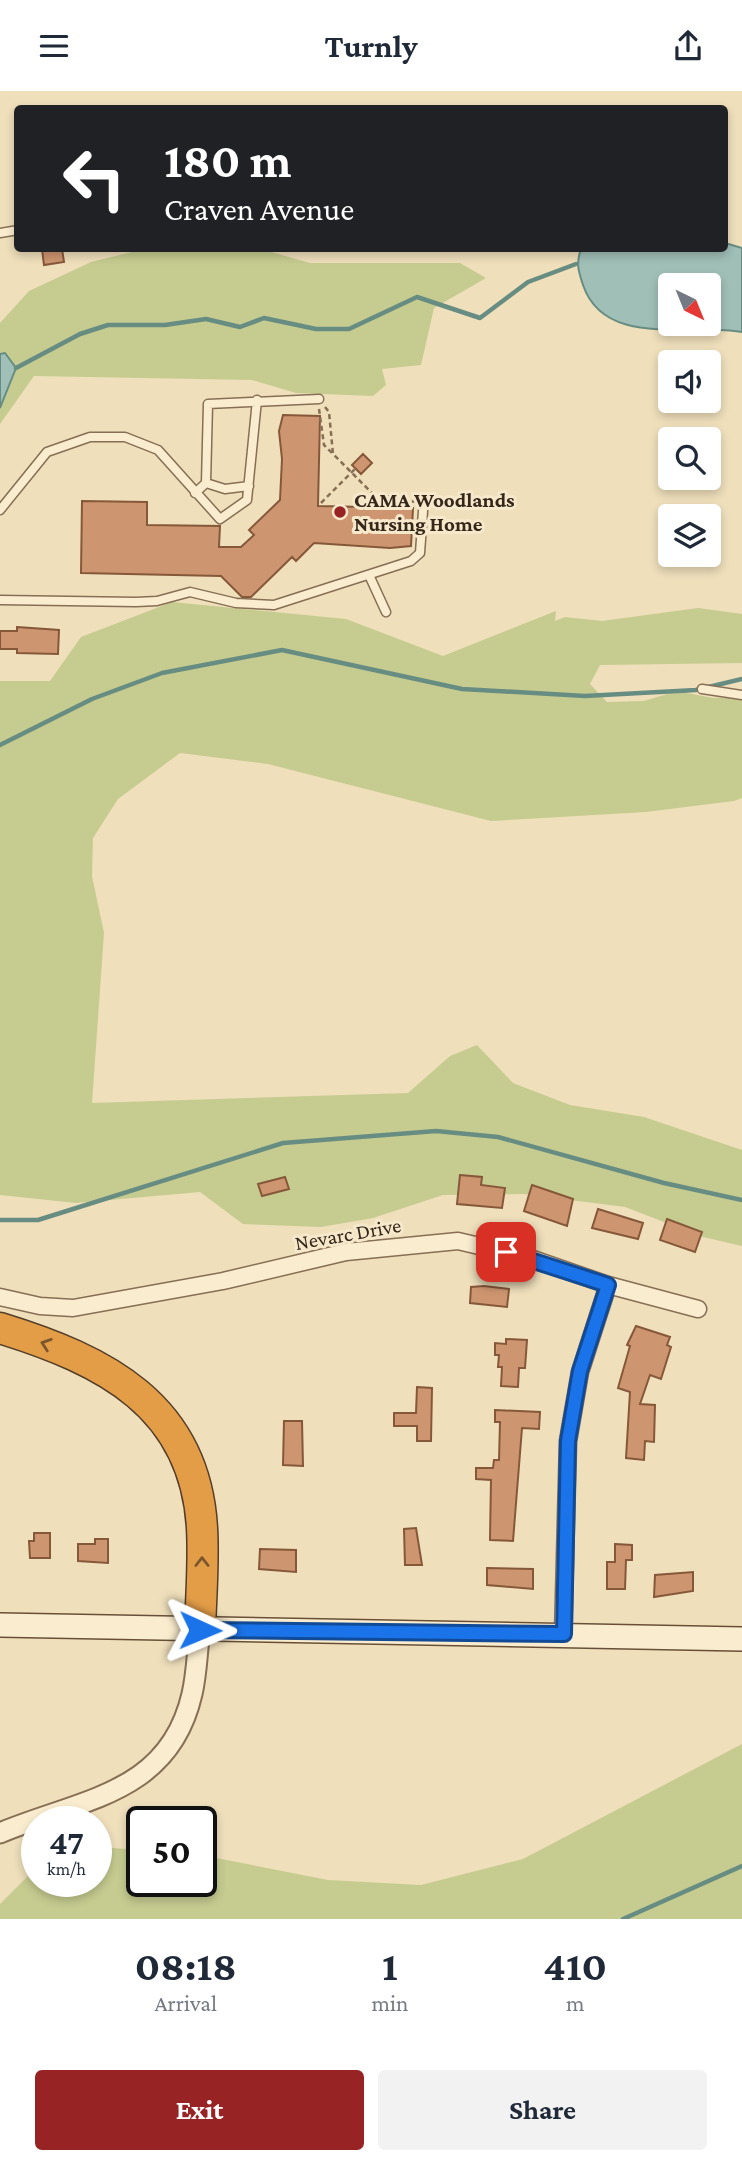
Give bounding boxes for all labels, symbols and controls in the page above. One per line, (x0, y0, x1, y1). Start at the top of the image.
icon: menu (35, 27, 73, 65)
icon: share (669, 27, 707, 65)
text: Turnly (324, 28, 418, 64)
icon: left (49, 133, 140, 224)
text: 180 m (164, 133, 292, 188)
text: Craven Avenue (164, 191, 354, 227)
north arrow (658, 273, 721, 336)
map controls (658, 273, 721, 567)
button: sound (658, 350, 721, 413)
button: search (658, 427, 721, 490)
place label: CAMA Woodlands Nursing Home (354, 488, 515, 536)
marker: CAMA Woodlands Nursing Home (332, 504, 348, 520)
button: layers (658, 504, 721, 567)
street label: Nevarc Drive (293, 1213, 403, 1255)
pin (476, 1222, 536, 1282)
icon: arrive (487, 1233, 525, 1271)
one-way arrow (41, 1338, 53, 1352)
one-way arrow (194, 1556, 210, 1567)
position arrow (163, 1593, 237, 1667)
speed limit sign: 50 (126, 1806, 217, 1897)
text: 47 (49, 1823, 84, 1862)
text: km/h (47, 1859, 86, 1879)
text: 08:18 (135, 1942, 237, 1989)
text: 1 (382, 1942, 398, 1989)
text: 410 (543, 1942, 607, 1989)
text: Arrival (154, 1990, 217, 2016)
text: min (372, 1990, 408, 2016)
text: m (566, 1990, 584, 2016)
button: Exit (35, 2070, 364, 2150)
button: Share (378, 2070, 707, 2150)

